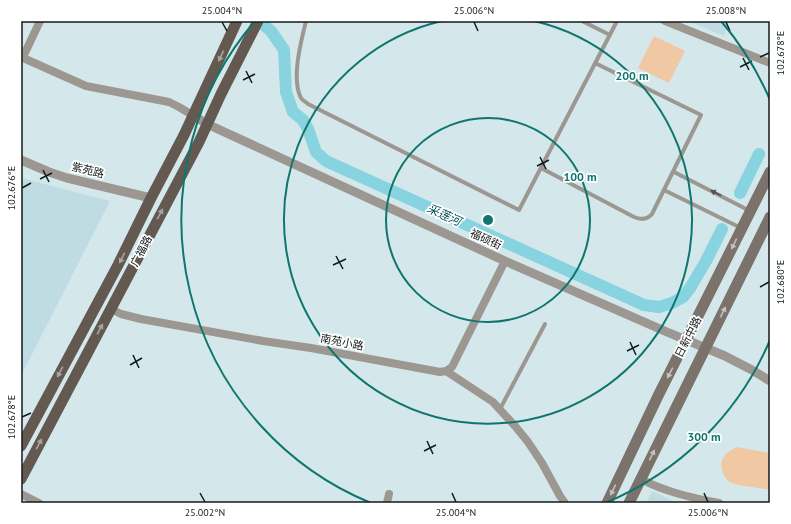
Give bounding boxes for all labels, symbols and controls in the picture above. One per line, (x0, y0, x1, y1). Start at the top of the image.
text: 25.004°N (202, 4, 242, 17)
text: 25.006°N (454, 4, 494, 17)
text: 25.008°N (706, 4, 746, 17)
text: 102.678°E (774, 31, 787, 75)
one-way arrow (218, 51, 224, 62)
text: 200 m (615, 68, 649, 83)
street label: 紫苑路 (70, 159, 106, 181)
text: 102.676°E (5, 166, 18, 210)
text: 100 m (563, 169, 597, 184)
one-way arrow (710, 190, 722, 196)
water label: 采莲河 (425, 200, 466, 230)
one-way arrow (157, 209, 164, 220)
centre of rings (481, 213, 495, 227)
street label: 福硕街 (468, 226, 504, 252)
street label: 广福路 (127, 233, 155, 269)
one-way arrow (731, 238, 737, 250)
one-way arrow (119, 252, 125, 263)
text: 102.680°E (774, 260, 787, 304)
one-way arrow (720, 307, 726, 318)
street label: 日新中路 (672, 314, 704, 360)
one-way arrow (97, 324, 103, 335)
street label: 南苑小路 (319, 331, 365, 353)
one-way arrow (57, 366, 64, 378)
one-way arrow (667, 367, 673, 379)
text: 102.678°E (5, 395, 18, 439)
text: 300 m (687, 429, 721, 444)
one-way arrow (36, 439, 42, 450)
one-way arrow (649, 450, 655, 461)
one-way arrow (610, 484, 616, 496)
text: 25.002°N (185, 506, 225, 519)
text: 25.004°N (436, 506, 476, 519)
text: 25.006°N (688, 506, 728, 519)

